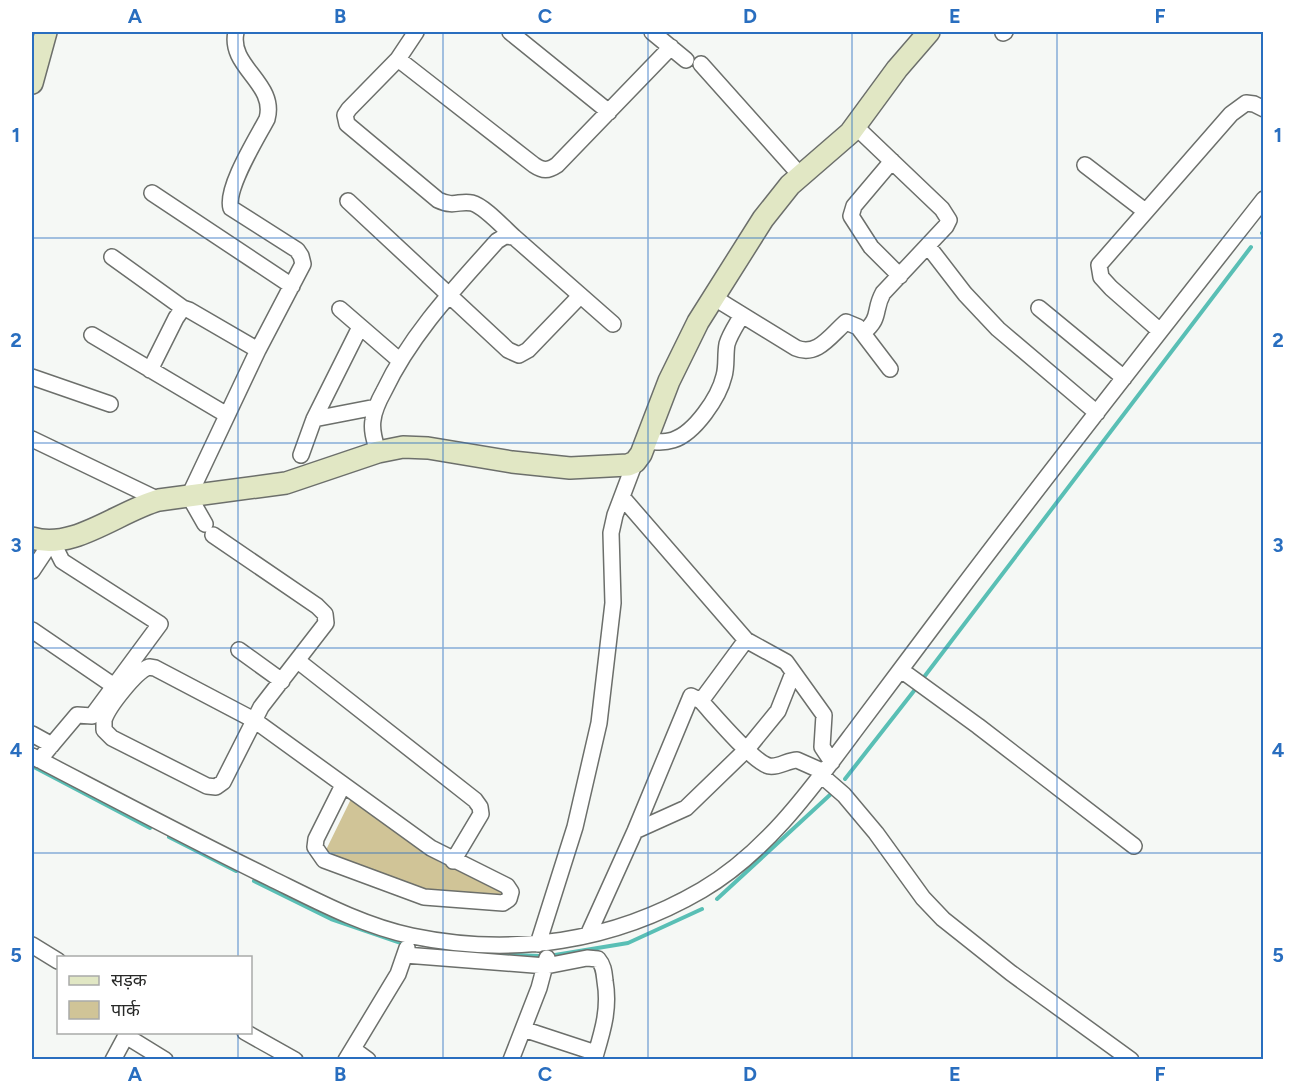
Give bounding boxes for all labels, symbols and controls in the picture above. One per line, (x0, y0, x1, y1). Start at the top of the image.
text: A (128, 4, 143, 28)
text: B (334, 4, 346, 28)
text: C (538, 4, 552, 28)
text: D (743, 4, 757, 28)
text: E (949, 4, 961, 28)
text: F (1154, 4, 1166, 28)
text: 1 (12, 123, 20, 147)
text: 1 (1274, 123, 1282, 147)
text: 2 (10, 328, 22, 352)
text: 2 (1272, 328, 1284, 352)
text: 3 (10, 533, 22, 557)
text: 3 (1272, 533, 1284, 557)
text: 4 (10, 738, 23, 762)
text: 4 (1272, 738, 1285, 762)
text: 5 (10, 943, 22, 967)
text: 5 (1272, 943, 1284, 967)
legend (57, 956, 252, 1034)
text: सड़क (111, 969, 148, 991)
text: पार्क (111, 999, 141, 1021)
text: A (128, 1062, 143, 1086)
text: B (334, 1062, 346, 1086)
text: C (538, 1062, 552, 1086)
text: D (743, 1062, 757, 1086)
text: E (949, 1062, 961, 1086)
text: F (1154, 1062, 1166, 1086)

